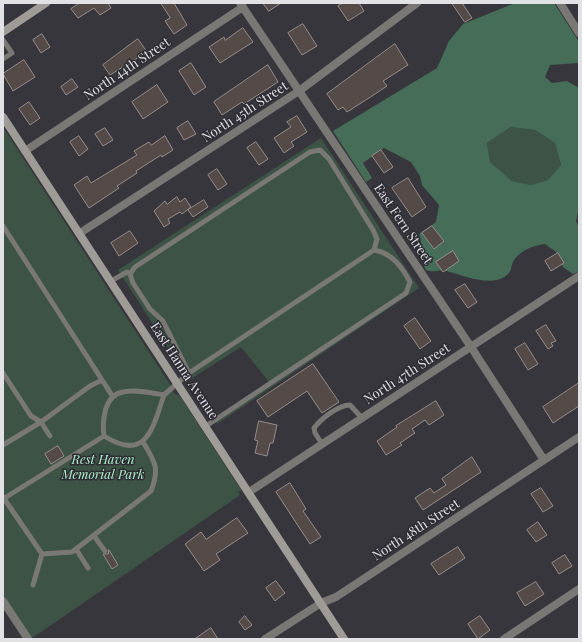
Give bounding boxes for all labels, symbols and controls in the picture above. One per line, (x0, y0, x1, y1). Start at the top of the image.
street label: North 44th Street (81, 34, 173, 104)
street label: North 45th Street (199, 78, 291, 146)
street label: East Fern Street (370, 181, 436, 267)
street label: East Hanna Avenue (147, 320, 221, 422)
street label: North 47th Street (361, 340, 453, 408)
park label: Rest Haven Memorial Park (61, 452, 145, 483)
street label: North 48th Street (369, 496, 463, 564)

